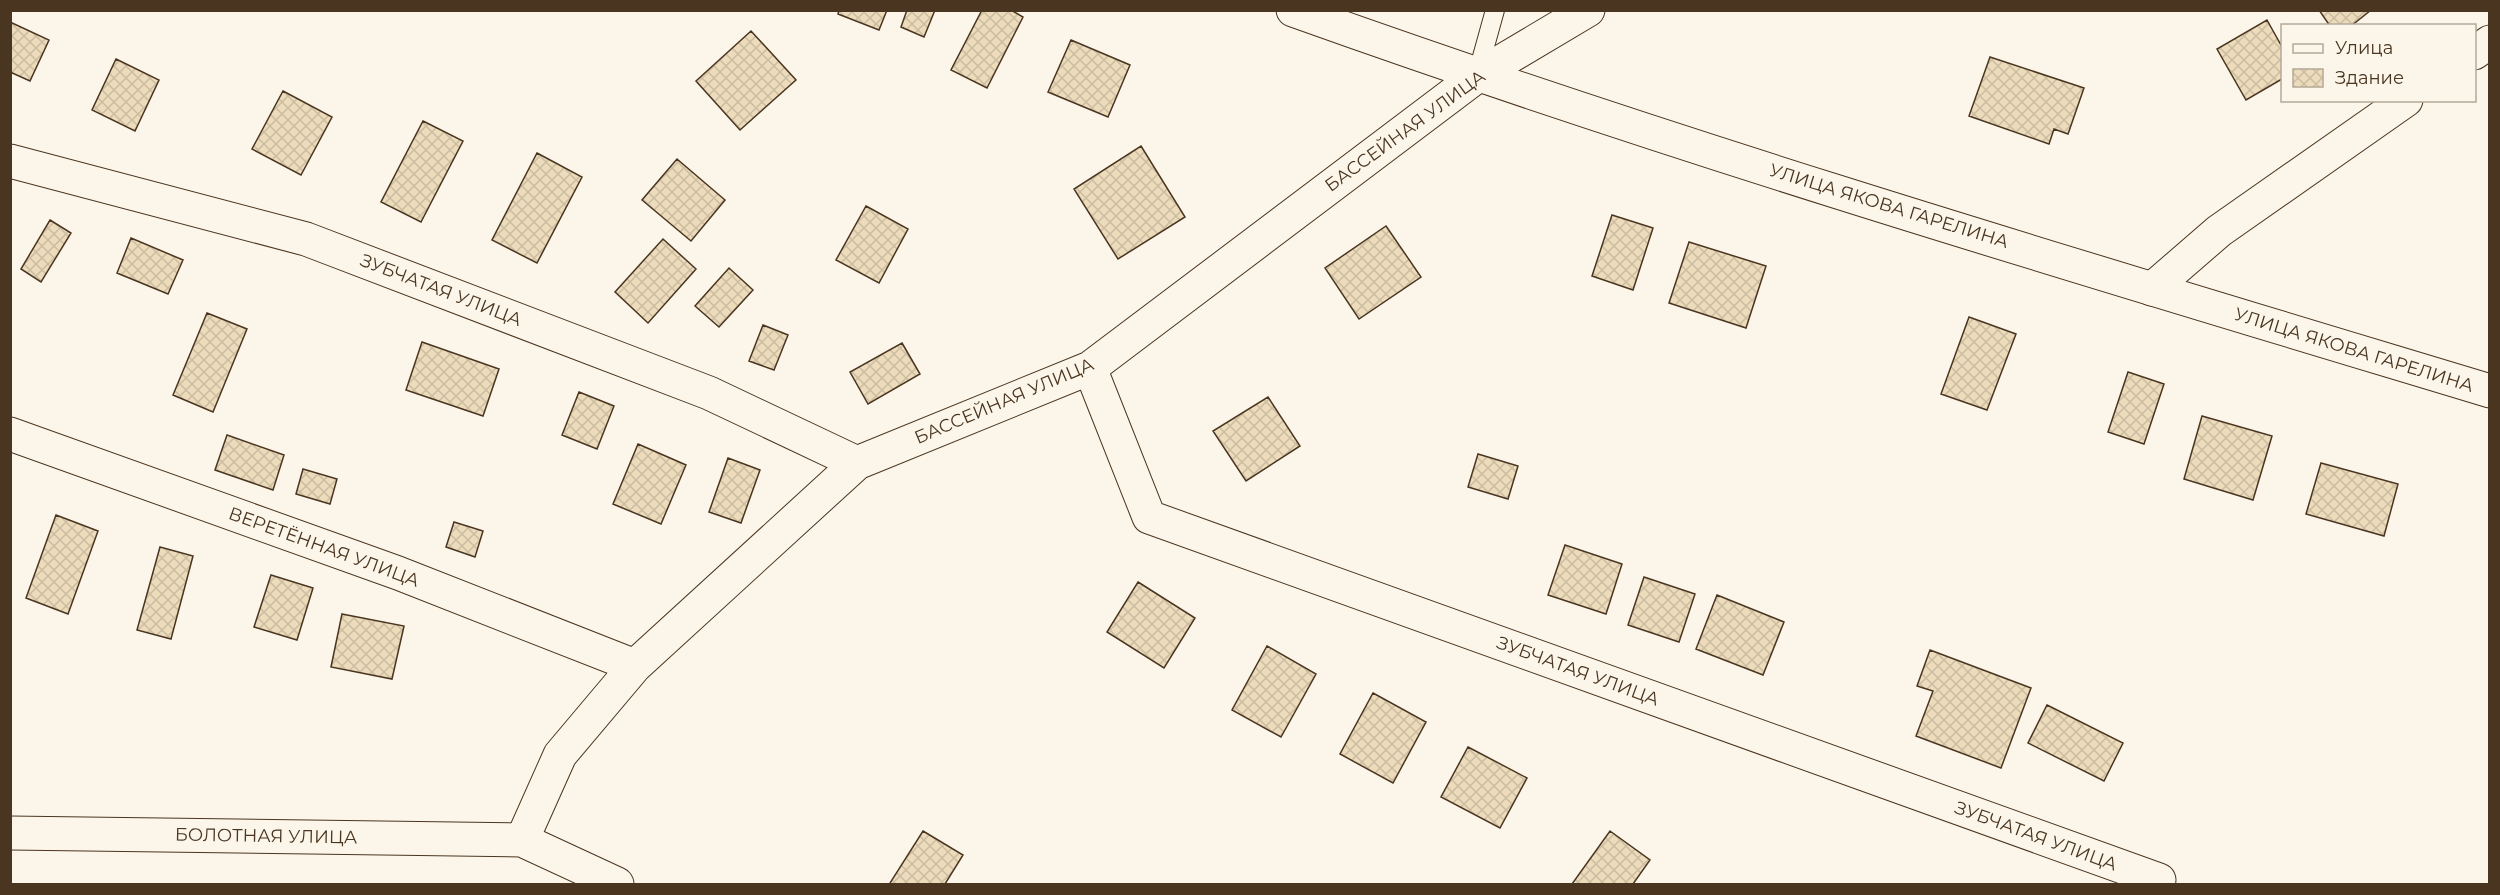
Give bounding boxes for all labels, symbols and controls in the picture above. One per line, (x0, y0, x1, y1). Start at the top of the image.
legend (2281, 24, 2476, 102)
text: Улица (2335, 37, 2393, 59)
street label: БАССЕЙНАЯ УЛИЦА (1321, 65, 1490, 197)
text: Здание (2335, 67, 2404, 89)
street label: УЛИЦА ЯКОВА ГАРЕЛИНА (1767, 159, 2012, 253)
street label: ЗУБЧАТАЯ УЛИЦА (357, 249, 525, 331)
street label: УЛИЦА ЯКОВА ГАРЕЛИНА (2232, 303, 2477, 397)
street label: БАССЕЙНАЯ УЛИЦА (911, 353, 1098, 449)
street label: ВЕРЕТЁННАЯ УЛИЦА (226, 502, 423, 592)
street label: ЗУБЧАТАЯ УЛИЦА (1494, 631, 1663, 711)
street label: ЗУБЧАТАЯ УЛИЦА (1952, 796, 2121, 876)
street label: БОЛОТНАЯ УЛИЦА (175, 823, 358, 849)

